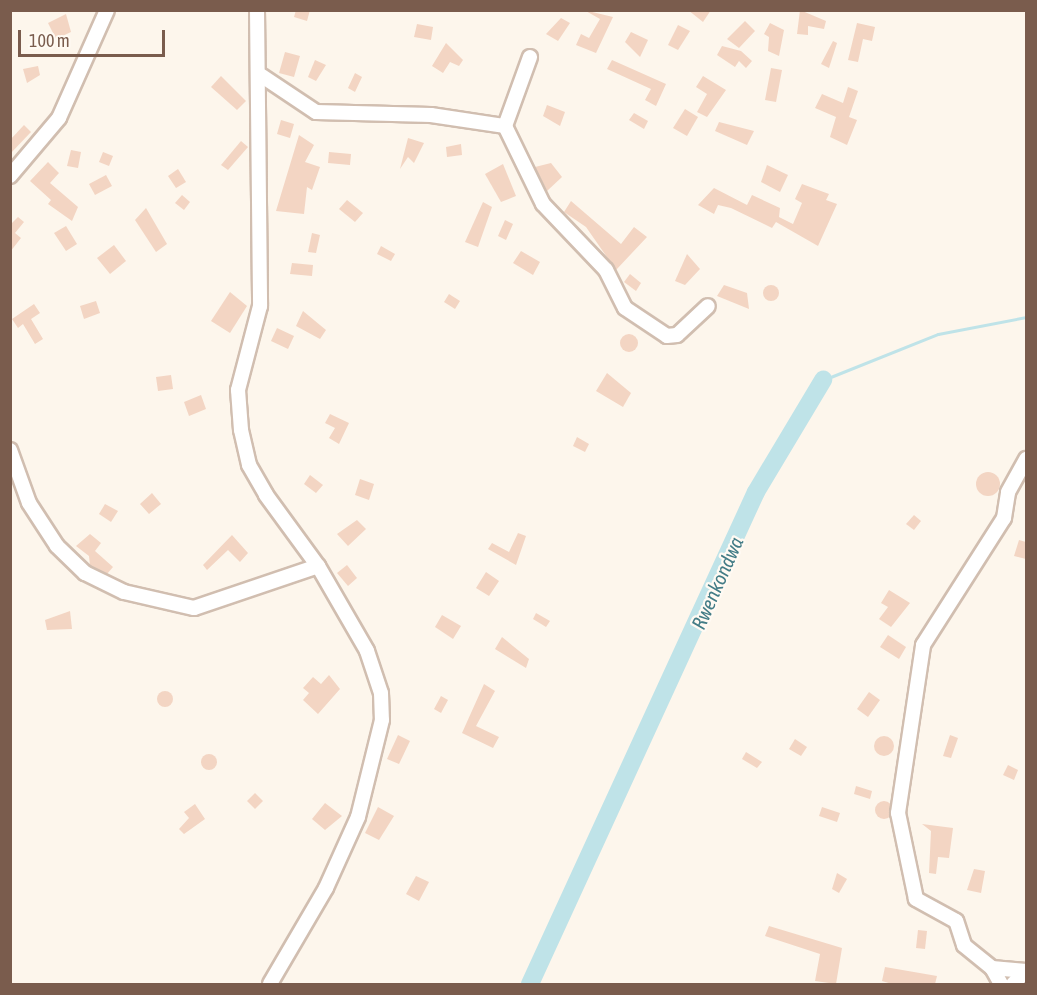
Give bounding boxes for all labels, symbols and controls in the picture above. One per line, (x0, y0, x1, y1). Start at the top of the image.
scale bar (21, 18, 168, 56)
text: 100 m (29, 30, 70, 51)
water label: Rwenkondwa (686, 533, 748, 633)

